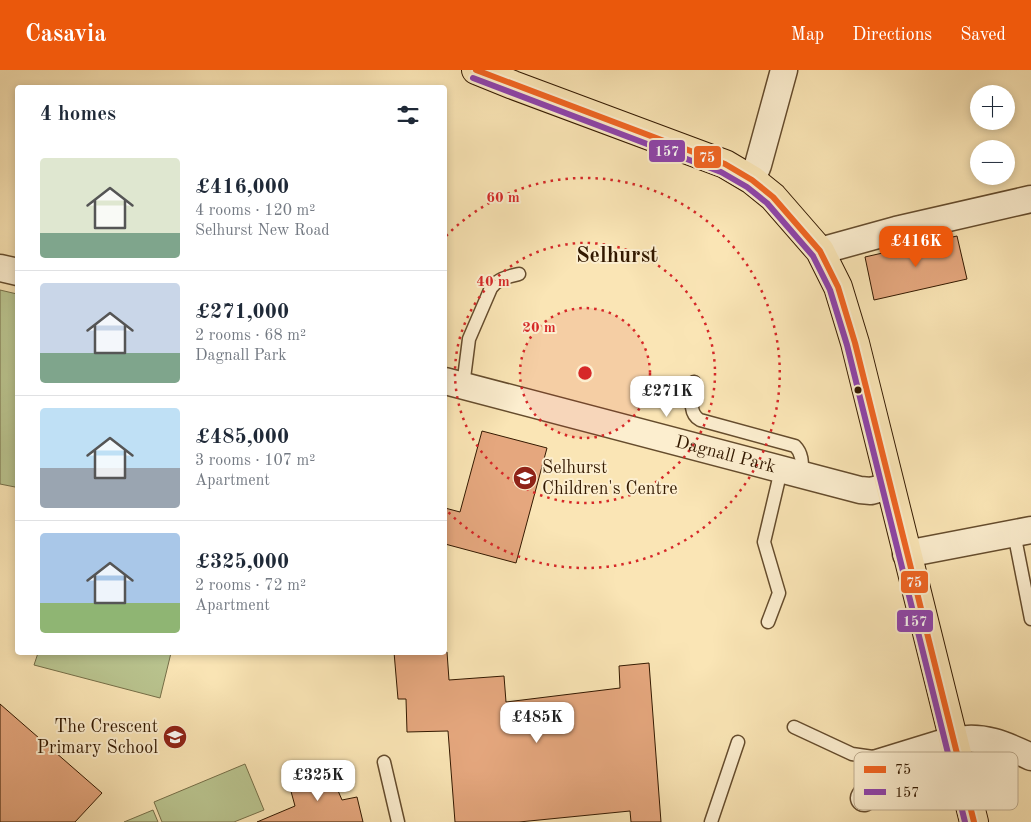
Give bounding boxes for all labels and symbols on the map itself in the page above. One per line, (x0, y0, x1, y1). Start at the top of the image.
line badge: 157 (648, 139, 686, 163)
text: 157 (655, 145, 679, 159)
line badge: 75 (693, 145, 722, 169)
text: 75 (699, 151, 715, 165)
text: 60 m (486, 191, 520, 206)
pin: £416K (881, 226, 951, 268)
district label: Selhurst (576, 245, 658, 267)
text: 40 m (476, 275, 510, 290)
text: 20 m (522, 321, 556, 336)
centre of rings (576, 364, 594, 382)
pin: £271K (632, 376, 702, 418)
unlabelled marker (853, 385, 863, 395)
street label: Dagnall Park (673, 433, 778, 476)
place label: Selhurst Children's Centre (542, 459, 678, 498)
school or university icon: Selhurst Children's Centre (512, 465, 538, 491)
line badge: 75 (900, 570, 929, 594)
text: 75 (906, 576, 922, 590)
line badge: 157 (896, 609, 934, 633)
text: 157 (903, 615, 927, 629)
pin: £485K (502, 702, 572, 744)
place label: The Crescent Primary School (37, 718, 158, 757)
school or university icon: The Crescent Primary School (162, 724, 188, 750)
legend (854, 752, 1018, 810)
pin: £325K (283, 760, 353, 802)
text: 75 (895, 763, 911, 777)
text: 157 (895, 786, 919, 800)

